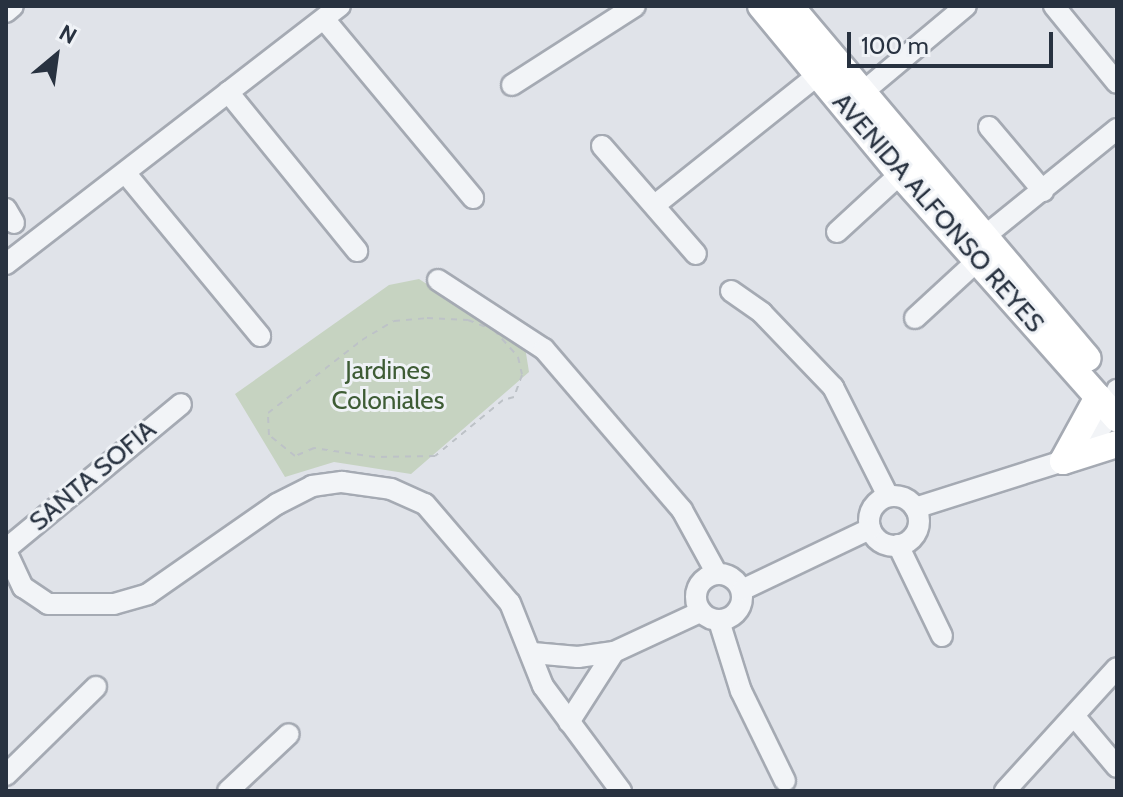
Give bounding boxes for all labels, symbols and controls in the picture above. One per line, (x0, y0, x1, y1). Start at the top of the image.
north arrow (16, 16, 96, 96)
scale bar (851, 16, 1057, 66)
text: N (55, 19, 81, 50)
text: 100 m (861, 31, 929, 60)
street label: AVENIDA ALFONSO REYES (826, 87, 1050, 339)
park label: Jardines Coloniales (332, 355, 444, 416)
street label: SANTA SOFIA (23, 414, 163, 538)

